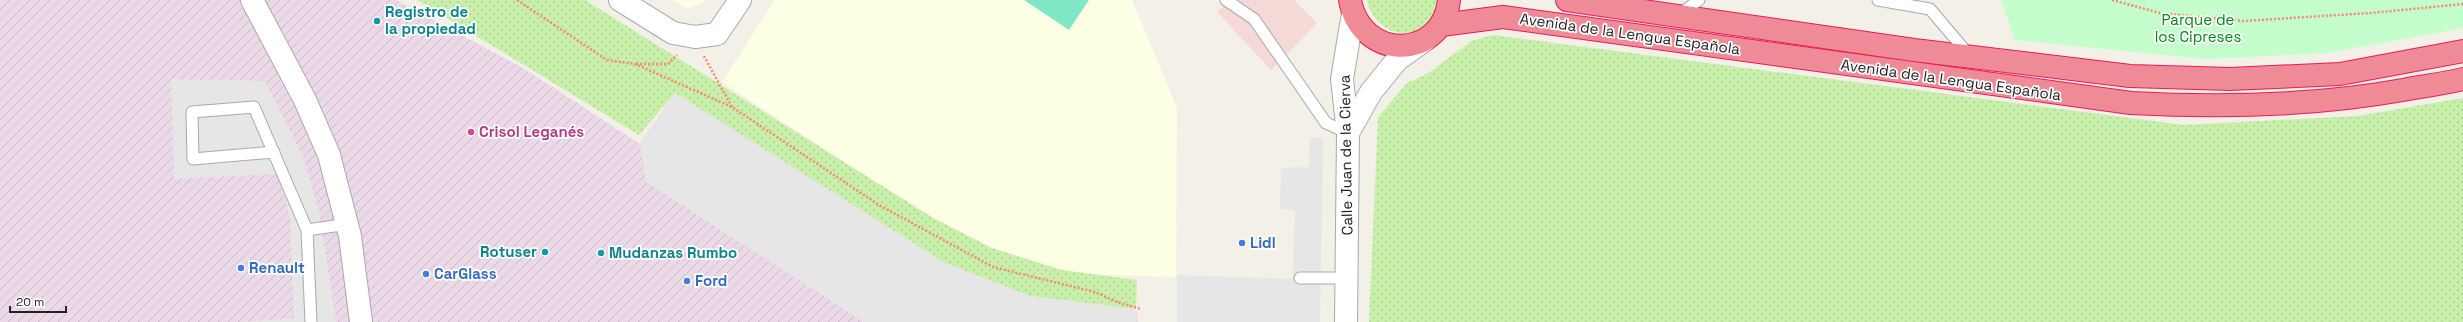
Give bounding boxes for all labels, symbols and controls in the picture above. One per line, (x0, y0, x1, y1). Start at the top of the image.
place label: Registro de la propiedad (385, 2, 476, 38)
street label: Avenida de la Lengua Española (1519, 9, 1742, 58)
park label: Parque de los Cipreses (2155, 10, 2241, 46)
marker: Registro de la propiedad (372, 16, 382, 26)
street label: Avenida de la Lengua Española (1840, 55, 2063, 104)
street label: Calle Juan de la Cierva (1335, 74, 1356, 235)
place label: Crisol Leganés (479, 122, 584, 141)
marker: Crisol Leganés (466, 127, 476, 137)
place label: Lidl (1250, 233, 1276, 252)
marker: Lidl (1237, 238, 1247, 248)
place label: Rotuser (480, 242, 537, 261)
place label: Mudanzas Rumbo (609, 243, 737, 262)
marker: Rotuser (540, 247, 550, 257)
marker: Mudanzas Rumbo (596, 248, 606, 258)
place label: Renault (249, 258, 305, 277)
marker: Renault (236, 263, 246, 273)
place label: CarGlass (434, 264, 497, 283)
marker: CarGlass (421, 269, 431, 279)
place label: Ford (695, 271, 727, 290)
marker: Ford (682, 276, 692, 286)
scale bar (10, 288, 66, 314)
text: 20 m (16, 294, 44, 310)

